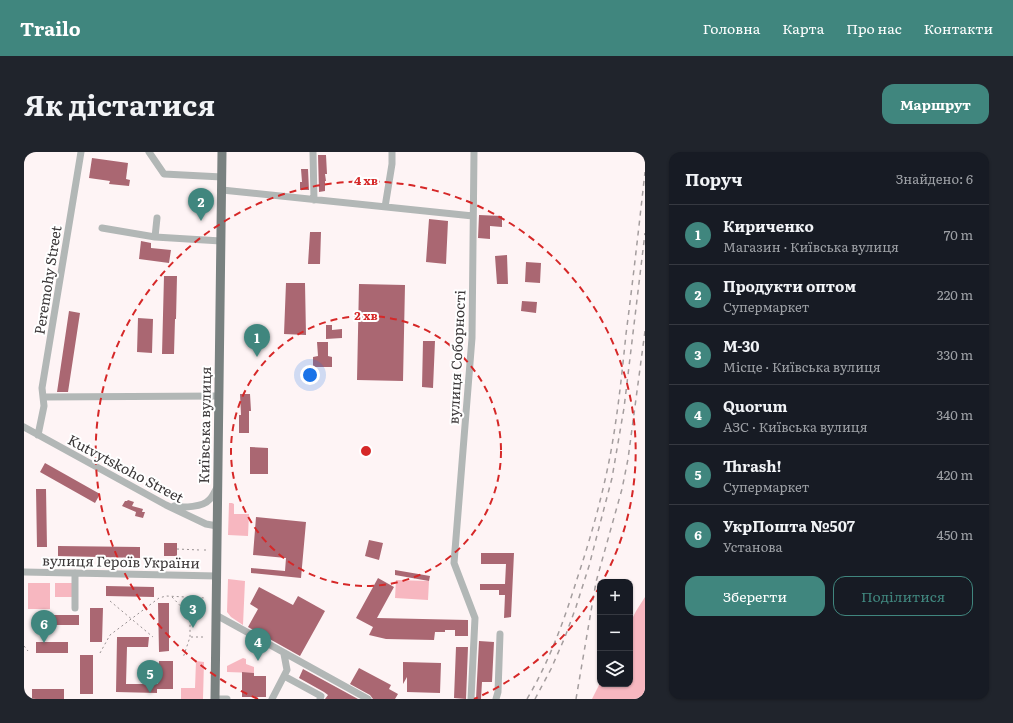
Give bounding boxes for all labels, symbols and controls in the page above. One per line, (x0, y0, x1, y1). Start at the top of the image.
text: Trailo (20, 14, 81, 42)
text: Головна (703, 18, 760, 38)
text: Карта (782, 18, 824, 38)
text: Про нас (846, 18, 902, 38)
text: Контакти (924, 18, 993, 38)
text: Як дістатися (24, 83, 215, 125)
button: Маршрут (882, 84, 989, 124)
text: Поруч (685, 166, 742, 191)
text: Знайдено: 6 (896, 169, 973, 188)
text: 4 хв (354, 171, 378, 189)
pin: 2 (188, 188, 214, 221)
text: Кириченко (723, 214, 814, 237)
street label: Peremohy Street (29, 224, 66, 336)
text: 1 (695, 225, 701, 244)
text: 70 m (944, 225, 973, 244)
text: Магазин · Київська вулиця (723, 237, 899, 256)
text: Продукти оптом (723, 274, 856, 297)
text: 2 (695, 285, 701, 304)
text: 220 m (937, 285, 973, 304)
street label: вулиця Соборності (442, 289, 470, 425)
text: Супермаркет (723, 297, 809, 316)
text: 2 хв (354, 306, 378, 324)
pin: 1 (244, 324, 270, 357)
text: М-30 (723, 334, 760, 357)
text: 3 (694, 345, 702, 364)
text: 330 m (937, 345, 973, 364)
text: Місце · Київська вулиця (723, 357, 881, 376)
your location (300, 365, 320, 385)
street label: Київська вулиця (193, 366, 215, 484)
text: Quorum (723, 394, 787, 417)
text: 4 (694, 405, 702, 424)
text: 340 m (936, 405, 973, 424)
text: АЗС · Київська вулиця (723, 417, 867, 436)
street label: Kutvytskoho Street (65, 429, 188, 507)
centre of rings (359, 444, 373, 458)
text: Thrash! (723, 454, 782, 477)
text: 5 (694, 465, 702, 484)
text: 420 m (937, 465, 973, 484)
text: Супермаркет (723, 477, 809, 496)
text: УкрПошта №507 (723, 514, 855, 537)
text: 6 (694, 525, 702, 544)
text: 450 m (937, 525, 973, 544)
text: Установа (723, 537, 783, 556)
street label: вулиця Героїв України (42, 550, 200, 572)
button: Зберегти (685, 576, 825, 616)
button: Поділитися (833, 576, 973, 616)
map controls (597, 579, 633, 687)
button: + (597, 579, 633, 615)
pin: 3 (180, 595, 206, 628)
pin: 6 (31, 610, 57, 643)
button: − (597, 615, 633, 651)
pin: 4 (245, 628, 271, 661)
button: layers (597, 651, 633, 687)
pin: 5 (137, 660, 163, 693)

